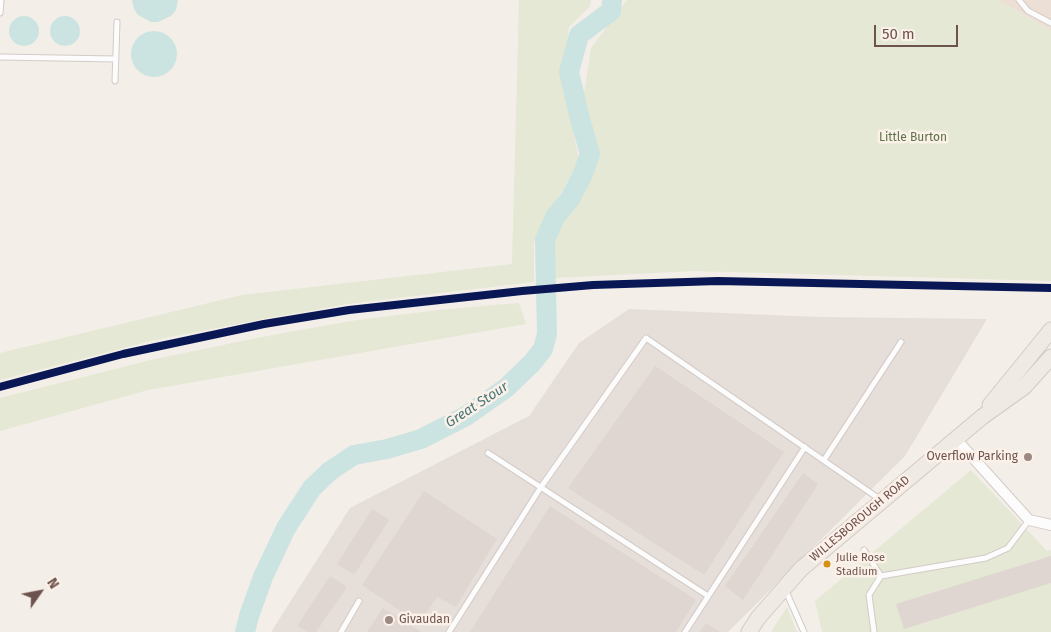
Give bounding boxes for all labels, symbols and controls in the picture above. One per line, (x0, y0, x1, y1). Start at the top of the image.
scale bar (876, 15, 960, 47)
text: 50 m (882, 25, 915, 43)
park label: Little Burton (879, 131, 947, 145)
water label: Great Stour (443, 379, 511, 431)
place label: Overflow Parking (927, 450, 1018, 464)
marker: Overflow Parking (1022, 451, 1034, 463)
street label: WILLESBOROUGH ROAD (807, 473, 913, 565)
place label: Julie Rose Stadium (836, 551, 885, 577)
marker: Julie Rose Stadium (822, 559, 832, 569)
north arrow (15, 567, 65, 617)
text: N (43, 575, 63, 592)
place label: Givaudan (399, 613, 450, 627)
marker: Givaudan (383, 614, 395, 626)

